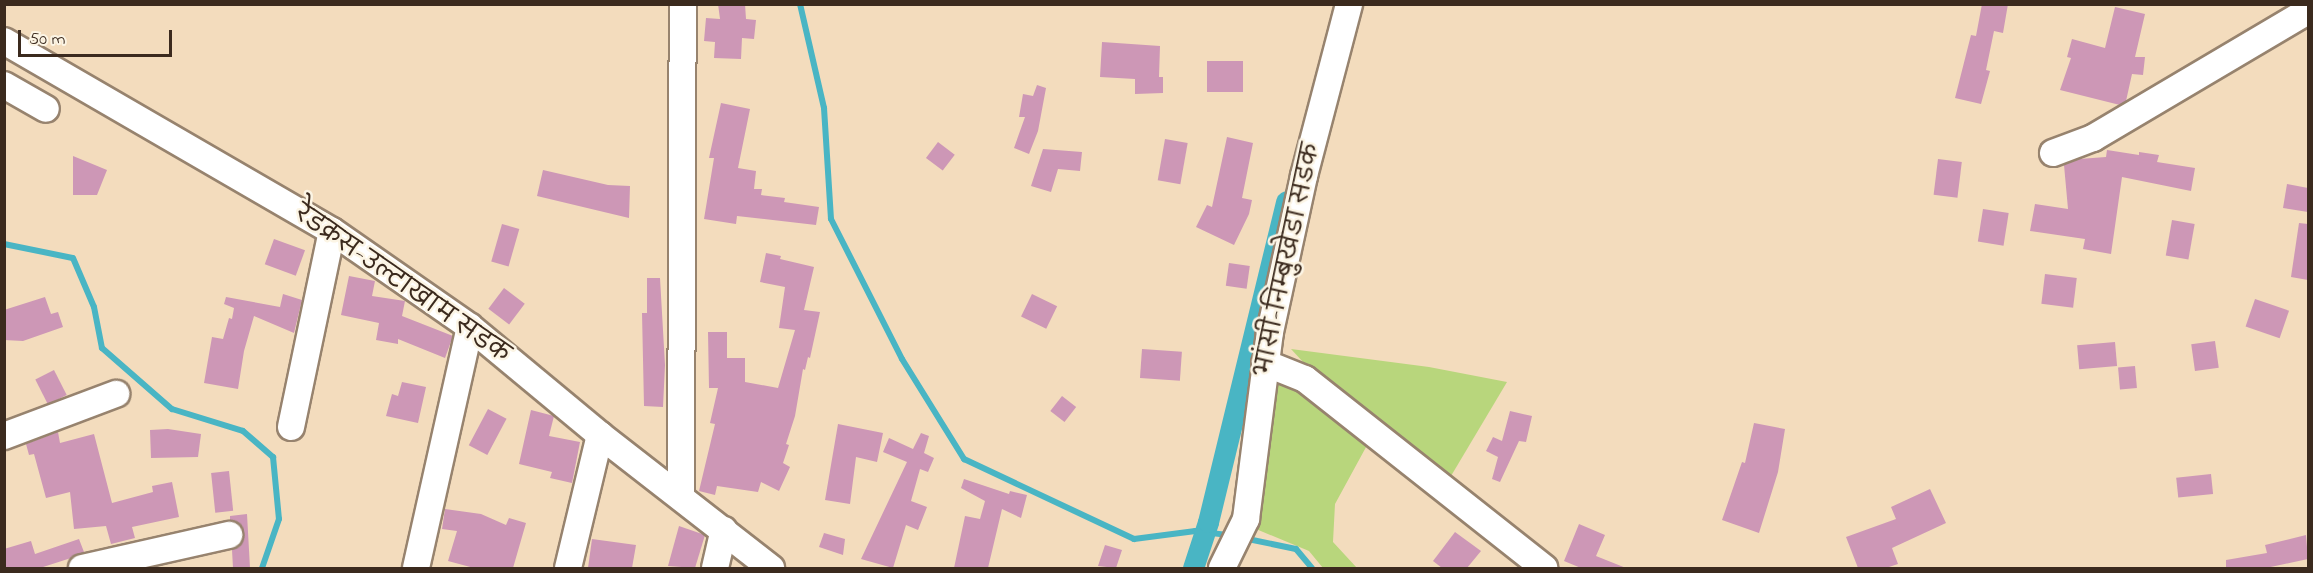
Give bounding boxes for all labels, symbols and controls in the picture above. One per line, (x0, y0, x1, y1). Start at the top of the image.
scale bar (21, 18, 176, 56)
text: 50 m (29, 27, 66, 53)
street label: भांसी-निम्बुखेडा सडक (1250, 141, 1328, 379)
street label: रेडक्रस-उल्टाखाम सडक (288, 200, 514, 370)

